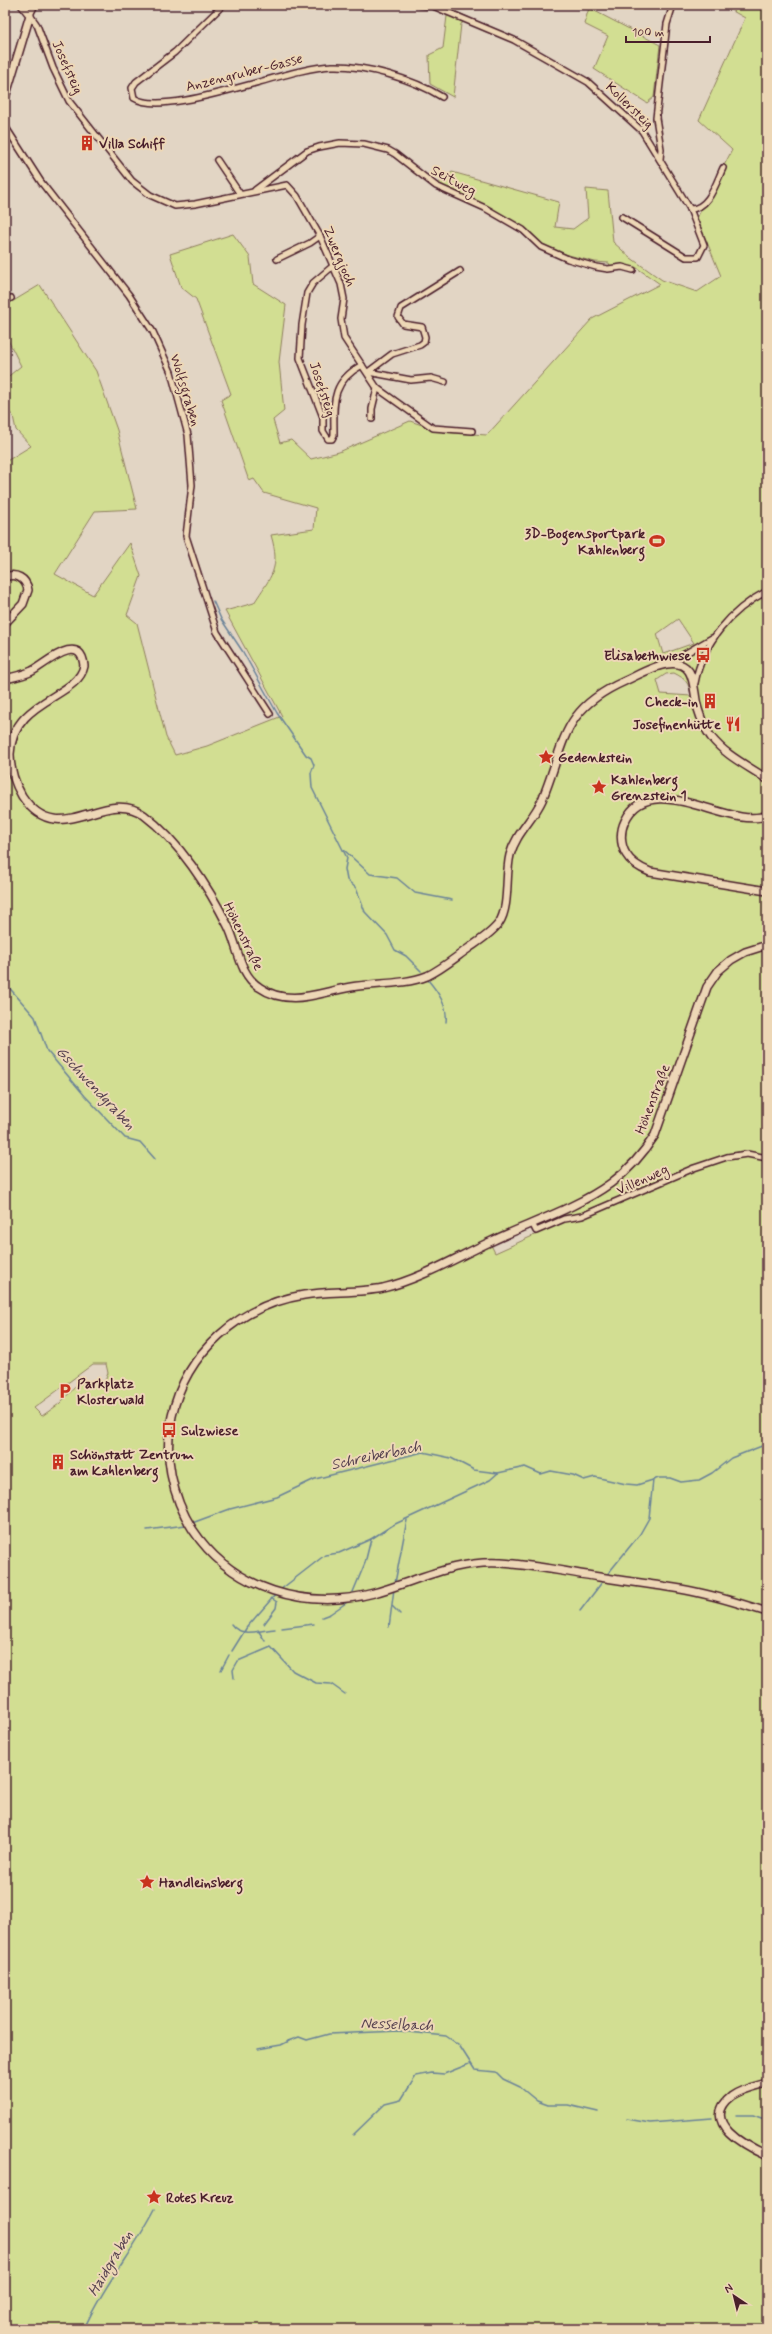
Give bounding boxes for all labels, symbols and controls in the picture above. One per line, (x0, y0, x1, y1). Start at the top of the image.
scale bar (626, 18, 710, 44)
text: 100 m (632, 25, 664, 41)
street label: Josefsteig (47, 38, 87, 97)
street label: Anzengruber-Gasse (184, 50, 305, 96)
street label: Kollersteig (601, 78, 657, 133)
building icon: Villa Schiff (78, 134, 96, 152)
place label: Villa Schiff (99, 135, 166, 153)
street label: Seitweg (427, 161, 479, 201)
street label: Zwergjoch (318, 223, 360, 290)
street label: Wolfsgraben (164, 352, 205, 429)
street label: Josefsteig (305, 360, 339, 419)
place label: 3D-Bogensportpark Kahlenberg (525, 525, 645, 562)
sports icon: 3D-Bogensportpark Kahlenberg (648, 532, 666, 550)
bus stop icon: Elisabethwiese (694, 646, 712, 664)
place label: Elisabethwiese (604, 647, 691, 665)
building icon: Check-in (701, 692, 719, 710)
place label: Check-in (645, 693, 698, 711)
restaurant icon: Josefinenhütte (724, 715, 742, 733)
place label: Josefinenhütte (632, 716, 721, 734)
place icon: Gedenkstein (537, 748, 555, 766)
place label: Gedenkstein (558, 749, 632, 767)
place label: Kahlenberg Grenzstein 1 (611, 771, 687, 805)
place icon: Kahlenberg Grenzstein 1 (590, 778, 608, 796)
street label: Höhenstraße (219, 899, 267, 974)
water label: Gschwendgraben (51, 1042, 140, 1135)
street label: Höhenstraße (631, 1062, 675, 1137)
street label: Villenweg (614, 1160, 672, 1200)
place label: Parkplatz Klosterwald (77, 1375, 144, 1409)
parking icon: Parkplatz Klosterwald (56, 1382, 74, 1400)
bus stop icon: Sulzwiese (160, 1421, 178, 1439)
place label: Sulzwiese (181, 1422, 238, 1440)
water label: Schreiberbach (329, 1437, 423, 1475)
place label: Schönstatt Zentrum am Kahlenberg (70, 1446, 194, 1483)
building icon: Schönstatt Zentrum am Kahlenberg (49, 1453, 67, 1471)
place icon: Handleinsberg (138, 1873, 156, 1891)
place label: Handleinsberg (159, 1874, 243, 1895)
water label: Nesselbach (360, 2014, 434, 2036)
place icon: Rotes Kreuz (145, 2188, 163, 2206)
place label: Rotes Kreuz (166, 2189, 234, 2207)
water label: Haidgraben (83, 2227, 139, 2301)
north arrow (714, 2276, 754, 2316)
text: N (722, 2281, 736, 2296)

